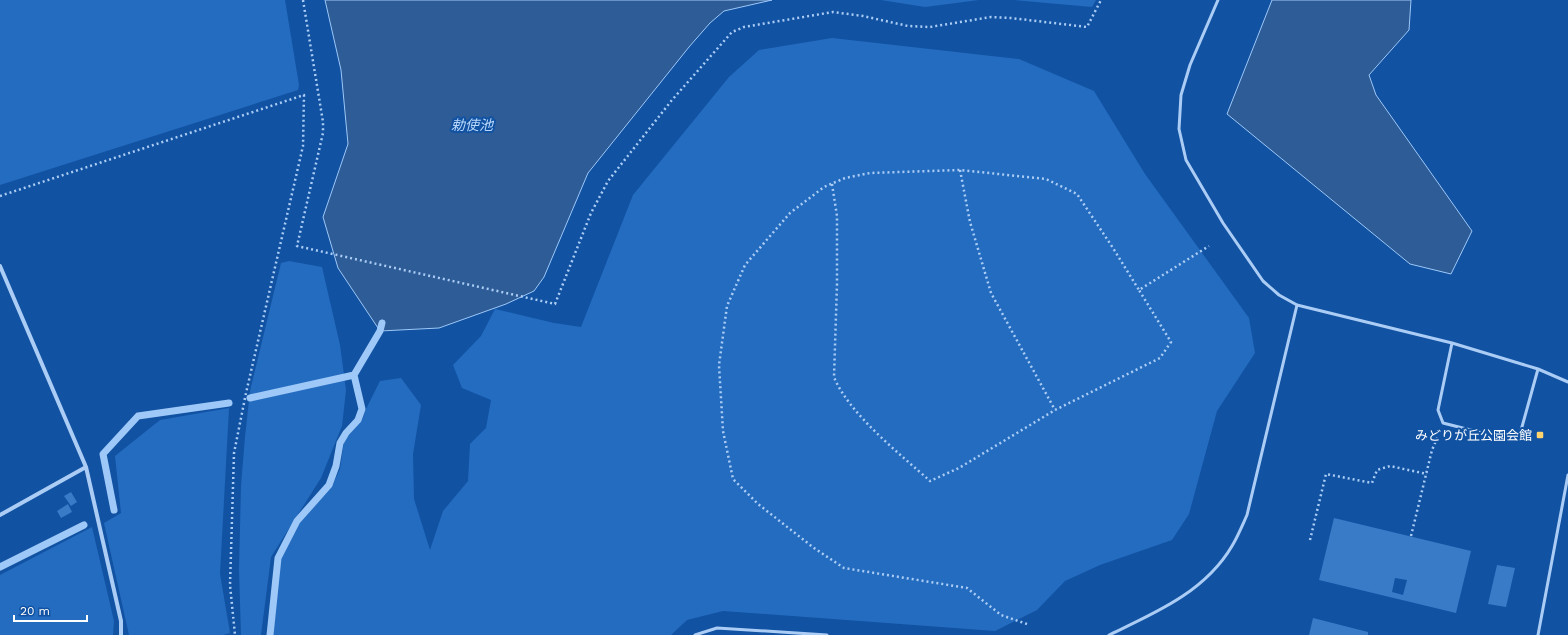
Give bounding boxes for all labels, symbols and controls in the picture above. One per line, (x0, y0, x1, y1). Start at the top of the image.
water label: 勅使池 (451, 117, 495, 133)
place label: みどりが丘公園会館 (1415, 428, 1532, 443)
marker: みどりが丘公園会館 (1535, 430, 1545, 440)
scale bar (14, 597, 87, 623)
text: 20 m (20, 604, 50, 618)

